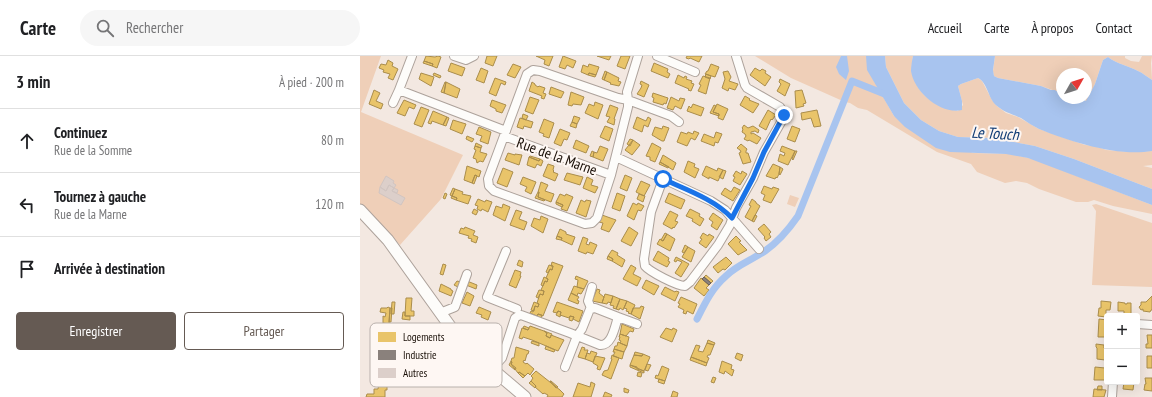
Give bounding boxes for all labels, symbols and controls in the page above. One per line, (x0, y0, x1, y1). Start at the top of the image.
search box (80, 10, 360, 46)
text: Carte (20, 16, 56, 40)
icon: search (94, 17, 116, 39)
text: Rechercher (126, 18, 183, 37)
text: Accueil (928, 19, 962, 37)
text: Carte (984, 19, 1010, 37)
text: À propos (1032, 19, 1074, 37)
text: Contact (1096, 19, 1132, 37)
north arrow (1056, 68, 1092, 104)
text: 3 min (16, 71, 50, 93)
text: À pied · 200 m (279, 74, 344, 91)
route end (775, 106, 793, 124)
water label: Le Touch (971, 122, 1020, 144)
text: Continuez (54, 123, 107, 142)
icon: ahead (16, 130, 38, 152)
text: 80 m (321, 132, 344, 149)
street label: Rue de la Marne (514, 133, 600, 179)
text: Rue de la Somme (54, 142, 132, 159)
route start (654, 170, 672, 188)
text: Tournez à gauche (54, 187, 146, 206)
icon: left (16, 194, 38, 216)
text: 120 m (315, 196, 344, 213)
text: Rue de la Marne (54, 206, 127, 223)
icon: arrive (16, 258, 38, 280)
text: Arrivée à destination (54, 259, 165, 278)
button: Enregistrer (16, 312, 176, 350)
button: Partager (184, 312, 344, 350)
map controls (1104, 313, 1140, 385)
button: + (1104, 313, 1140, 349)
legend (370, 323, 502, 387)
text: Logements (403, 330, 445, 344)
text: Industrie (403, 348, 437, 362)
button: − (1104, 349, 1140, 385)
text: Autres (403, 366, 428, 380)

